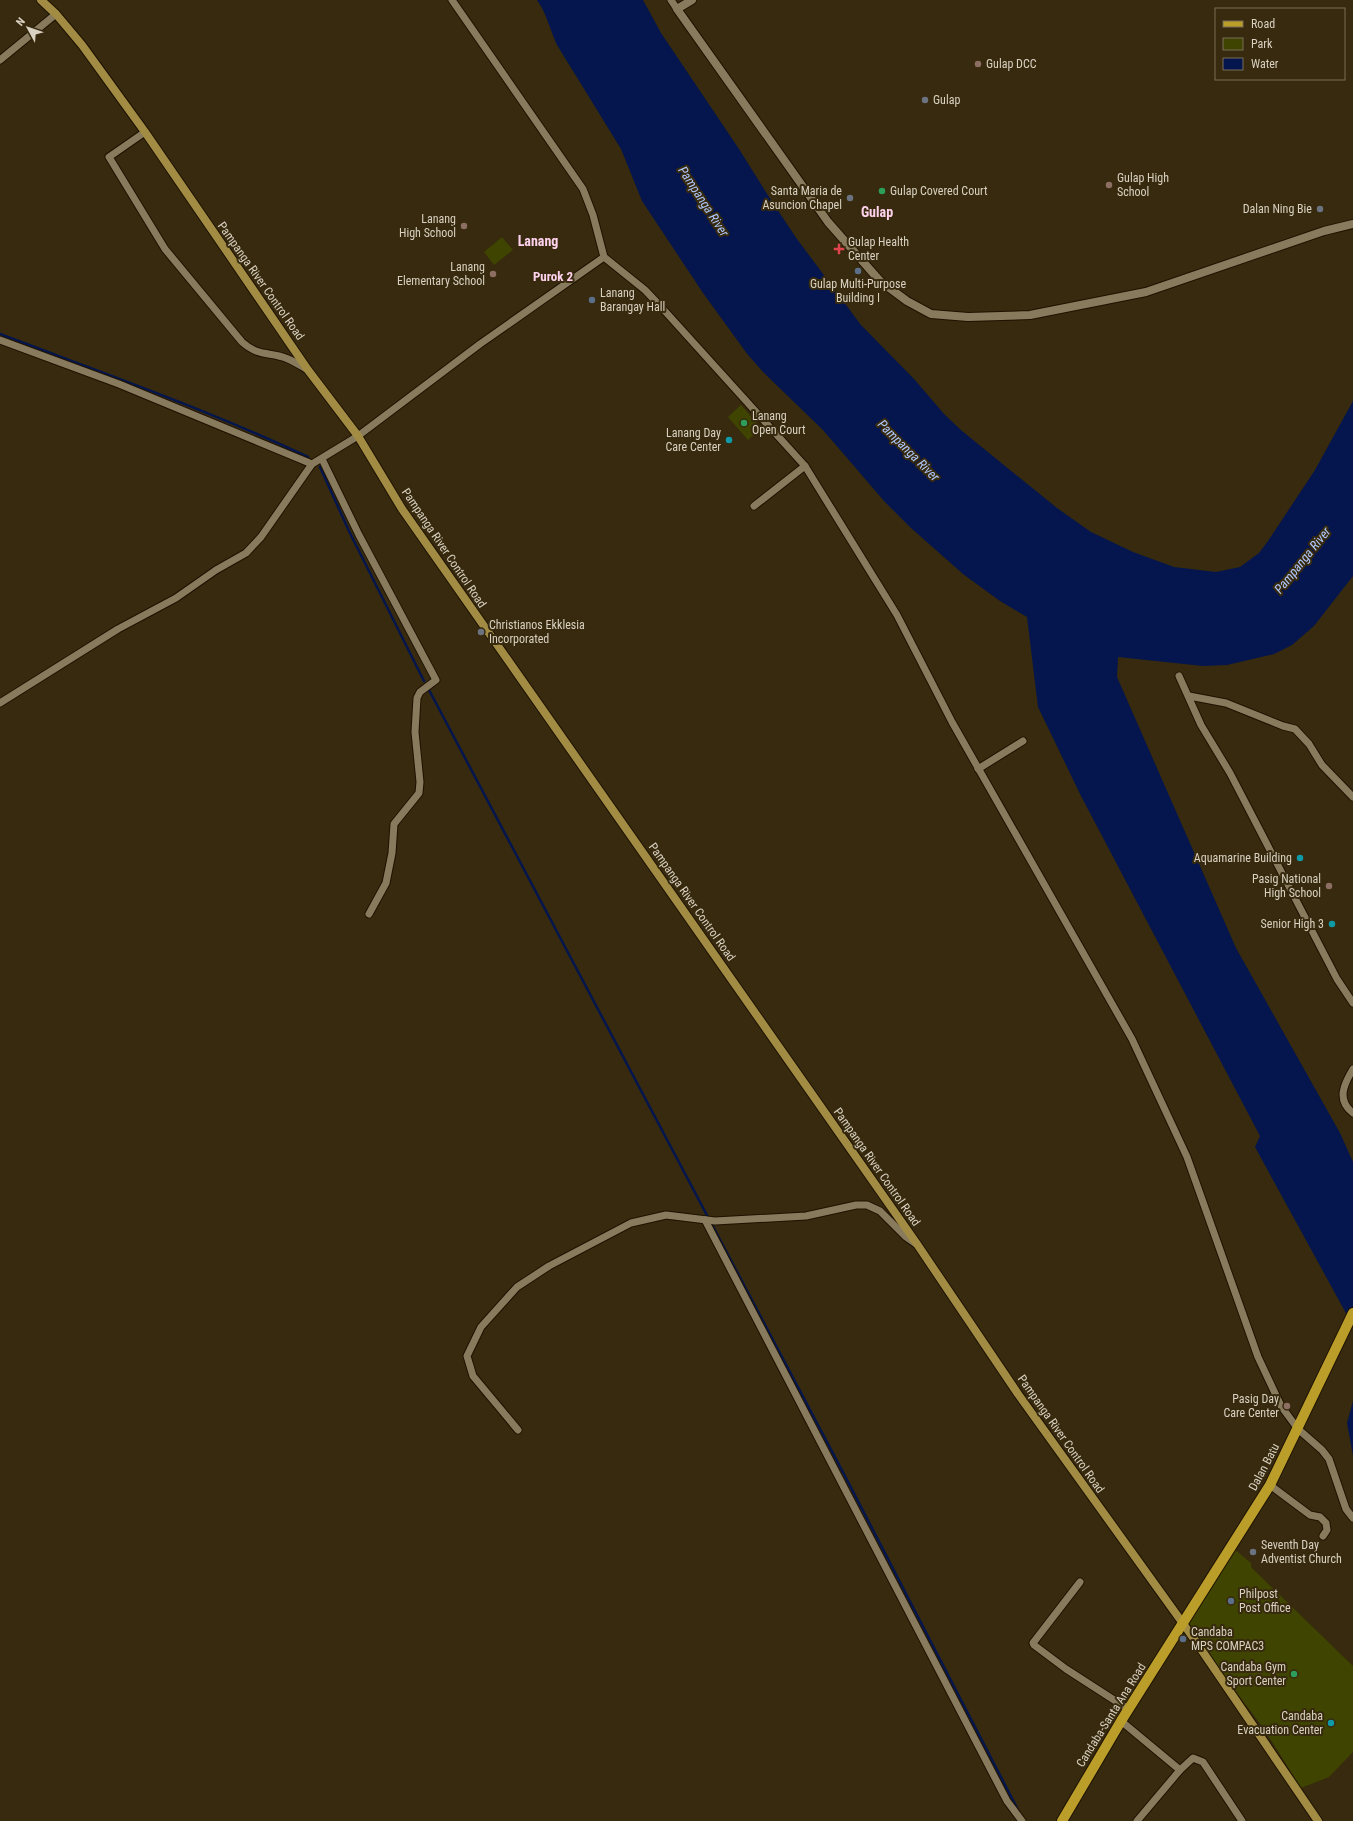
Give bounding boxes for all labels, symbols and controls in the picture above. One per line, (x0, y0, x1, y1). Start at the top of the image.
north arrow (8, 8, 48, 48)
legend (1215, 8, 1345, 80)
text: N (14, 15, 28, 29)
text: Road (1251, 17, 1275, 31)
text: Park (1251, 37, 1273, 51)
place label: Gulap DCC (986, 57, 1037, 71)
text: Water (1251, 57, 1279, 71)
marker: Gulap DCC (973, 59, 983, 69)
place label: Gulap (933, 93, 960, 107)
marker: Gulap (920, 95, 930, 105)
water label: Pampanga River (675, 163, 732, 240)
place label: Gulap High School (1117, 171, 1169, 199)
marker: Gulap High School (1104, 180, 1114, 190)
place label: Santa Maria de Asuncion Chapel (762, 184, 842, 212)
place label: Gulap Covered Court (890, 184, 988, 198)
marker: Gulap Covered Court (877, 186, 887, 196)
marker: Santa Maria de Asuncion Chapel (845, 193, 855, 203)
place label: Dalan Ning Bie (1243, 202, 1312, 216)
district label: Gulap (861, 204, 893, 220)
marker: Dalan Ning Bie (1315, 204, 1325, 214)
place label: Lanang High School (399, 212, 456, 240)
street label: Pampanga River Control Road (215, 219, 307, 343)
marker: Lanang High School (459, 221, 469, 231)
district label: Lanang (518, 233, 558, 249)
place label: Gulap Health Center (848, 235, 909, 263)
marker: Gulap Health Center (833, 243, 845, 255)
place label: Lanang Elementary School (397, 260, 485, 288)
marker: Gulap Multi-Purpose Building I (853, 266, 863, 276)
marker: Lanang Elementary School (488, 269, 498, 279)
district label: Purok 2 (533, 269, 573, 284)
place label: Gulap Multi-Purpose Building I (810, 277, 906, 305)
place label: Lanang Barangay Hall (600, 286, 665, 314)
marker: Lanang Barangay Hall (587, 295, 597, 305)
place label: Lanang Open Court (752, 409, 806, 437)
water label: Pampanga River (875, 417, 943, 485)
marker: Lanang Open Court (739, 418, 749, 428)
place label: Lanang Day Care Center (665, 426, 721, 454)
marker: Lanang Day Care Center (724, 435, 734, 445)
street label: Pampanga River Control Road (399, 486, 489, 610)
water label: Pampanga River (1271, 523, 1334, 596)
place label: Christianos Ekklesia Incorporated (489, 618, 585, 646)
marker: Christianos Ekklesia Incorporated (476, 627, 486, 637)
street label: Pampanga River Control Road (646, 840, 738, 964)
place label: Aquamarine Building (1194, 851, 1292, 865)
marker: Aquamarine Building (1295, 853, 1305, 863)
place label: Pasig National High School (1252, 872, 1321, 900)
marker: Pasig National High School (1324, 881, 1334, 891)
place label: Senior High 3 (1261, 917, 1324, 931)
marker: Senior High 3 (1327, 919, 1337, 929)
street label: Pampanga River Control Road (831, 1105, 923, 1229)
street label: Pampanga River Control Road (1015, 1372, 1107, 1496)
place label: Pasig Day Care Center (1223, 1392, 1279, 1420)
marker: Pasig Day Care Center (1282, 1401, 1292, 1411)
street label: Dalan Batu (1246, 1441, 1282, 1493)
place label: Seventh Day Adventist Church (1261, 1538, 1342, 1566)
marker: Seventh Day Adventist Church (1248, 1547, 1258, 1557)
place label: Philpost Post Office (1239, 1587, 1291, 1615)
marker: Philpost Post Office (1226, 1596, 1236, 1606)
place label: Candaba MPS COMPAC3 (1191, 1625, 1264, 1653)
marker: Candaba MPS COMPAC3 (1178, 1634, 1188, 1644)
street label: Candaba-Santa Ana Road (1073, 1660, 1149, 1770)
place label: Candaba Gym Sport Center (1220, 1660, 1286, 1688)
marker: Candaba Gym Sport Center (1289, 1669, 1299, 1679)
place label: Candaba Evacuation Center (1237, 1709, 1323, 1737)
marker: Candaba Evacuation Center (1326, 1718, 1336, 1728)

